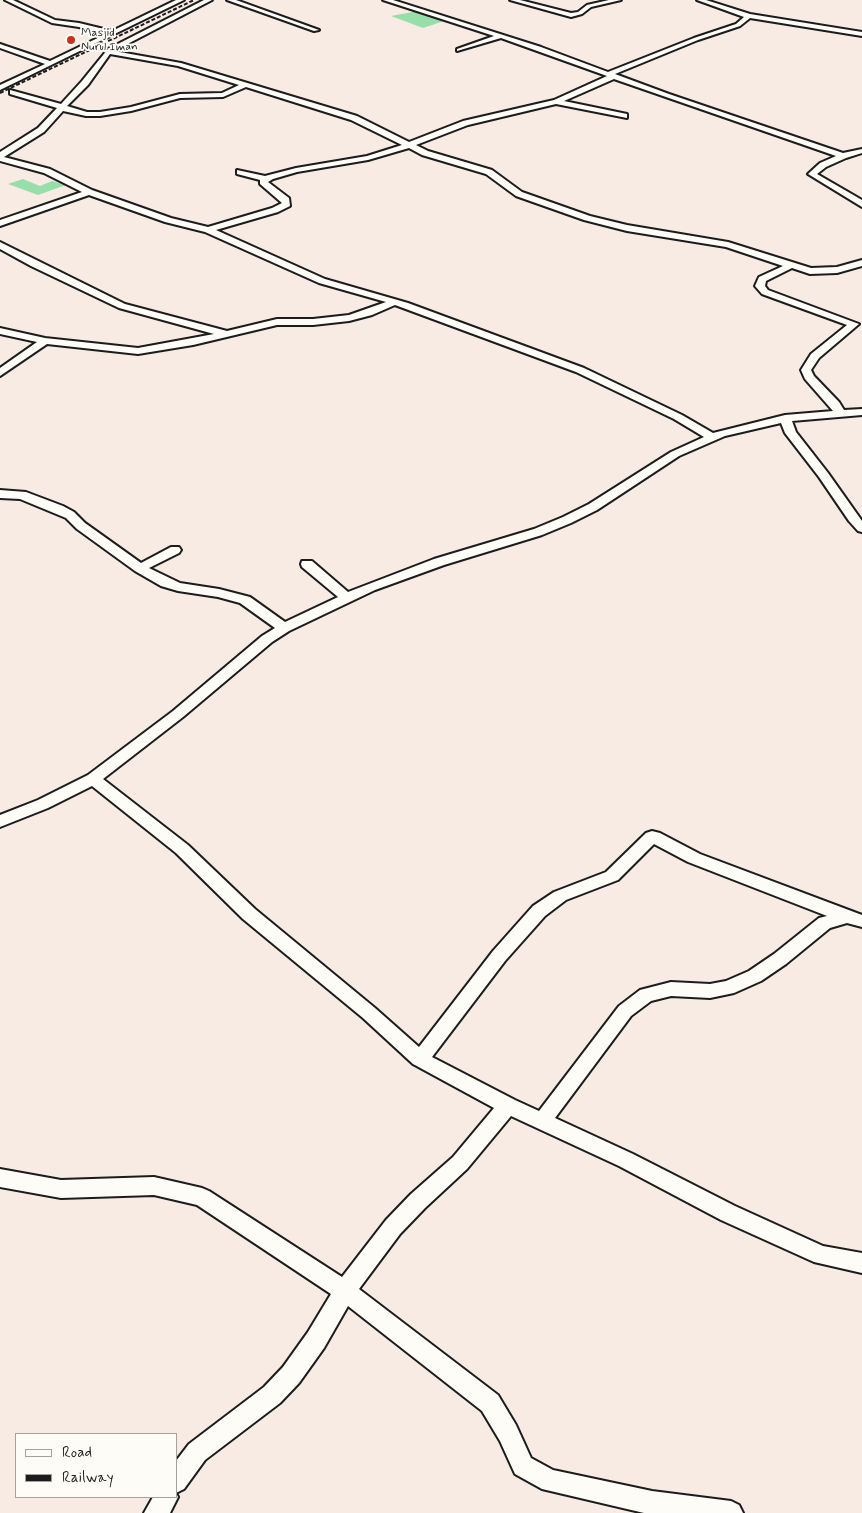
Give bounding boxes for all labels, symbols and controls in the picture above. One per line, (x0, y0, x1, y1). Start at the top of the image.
place label: Masjid Nurul Iman (81, 26, 138, 54)
marker: Masjid Nurul Iman (65, 34, 77, 46)
legend (15, 1433, 178, 1498)
text: Road (62, 1443, 92, 1463)
text: Railway (62, 1468, 114, 1488)

